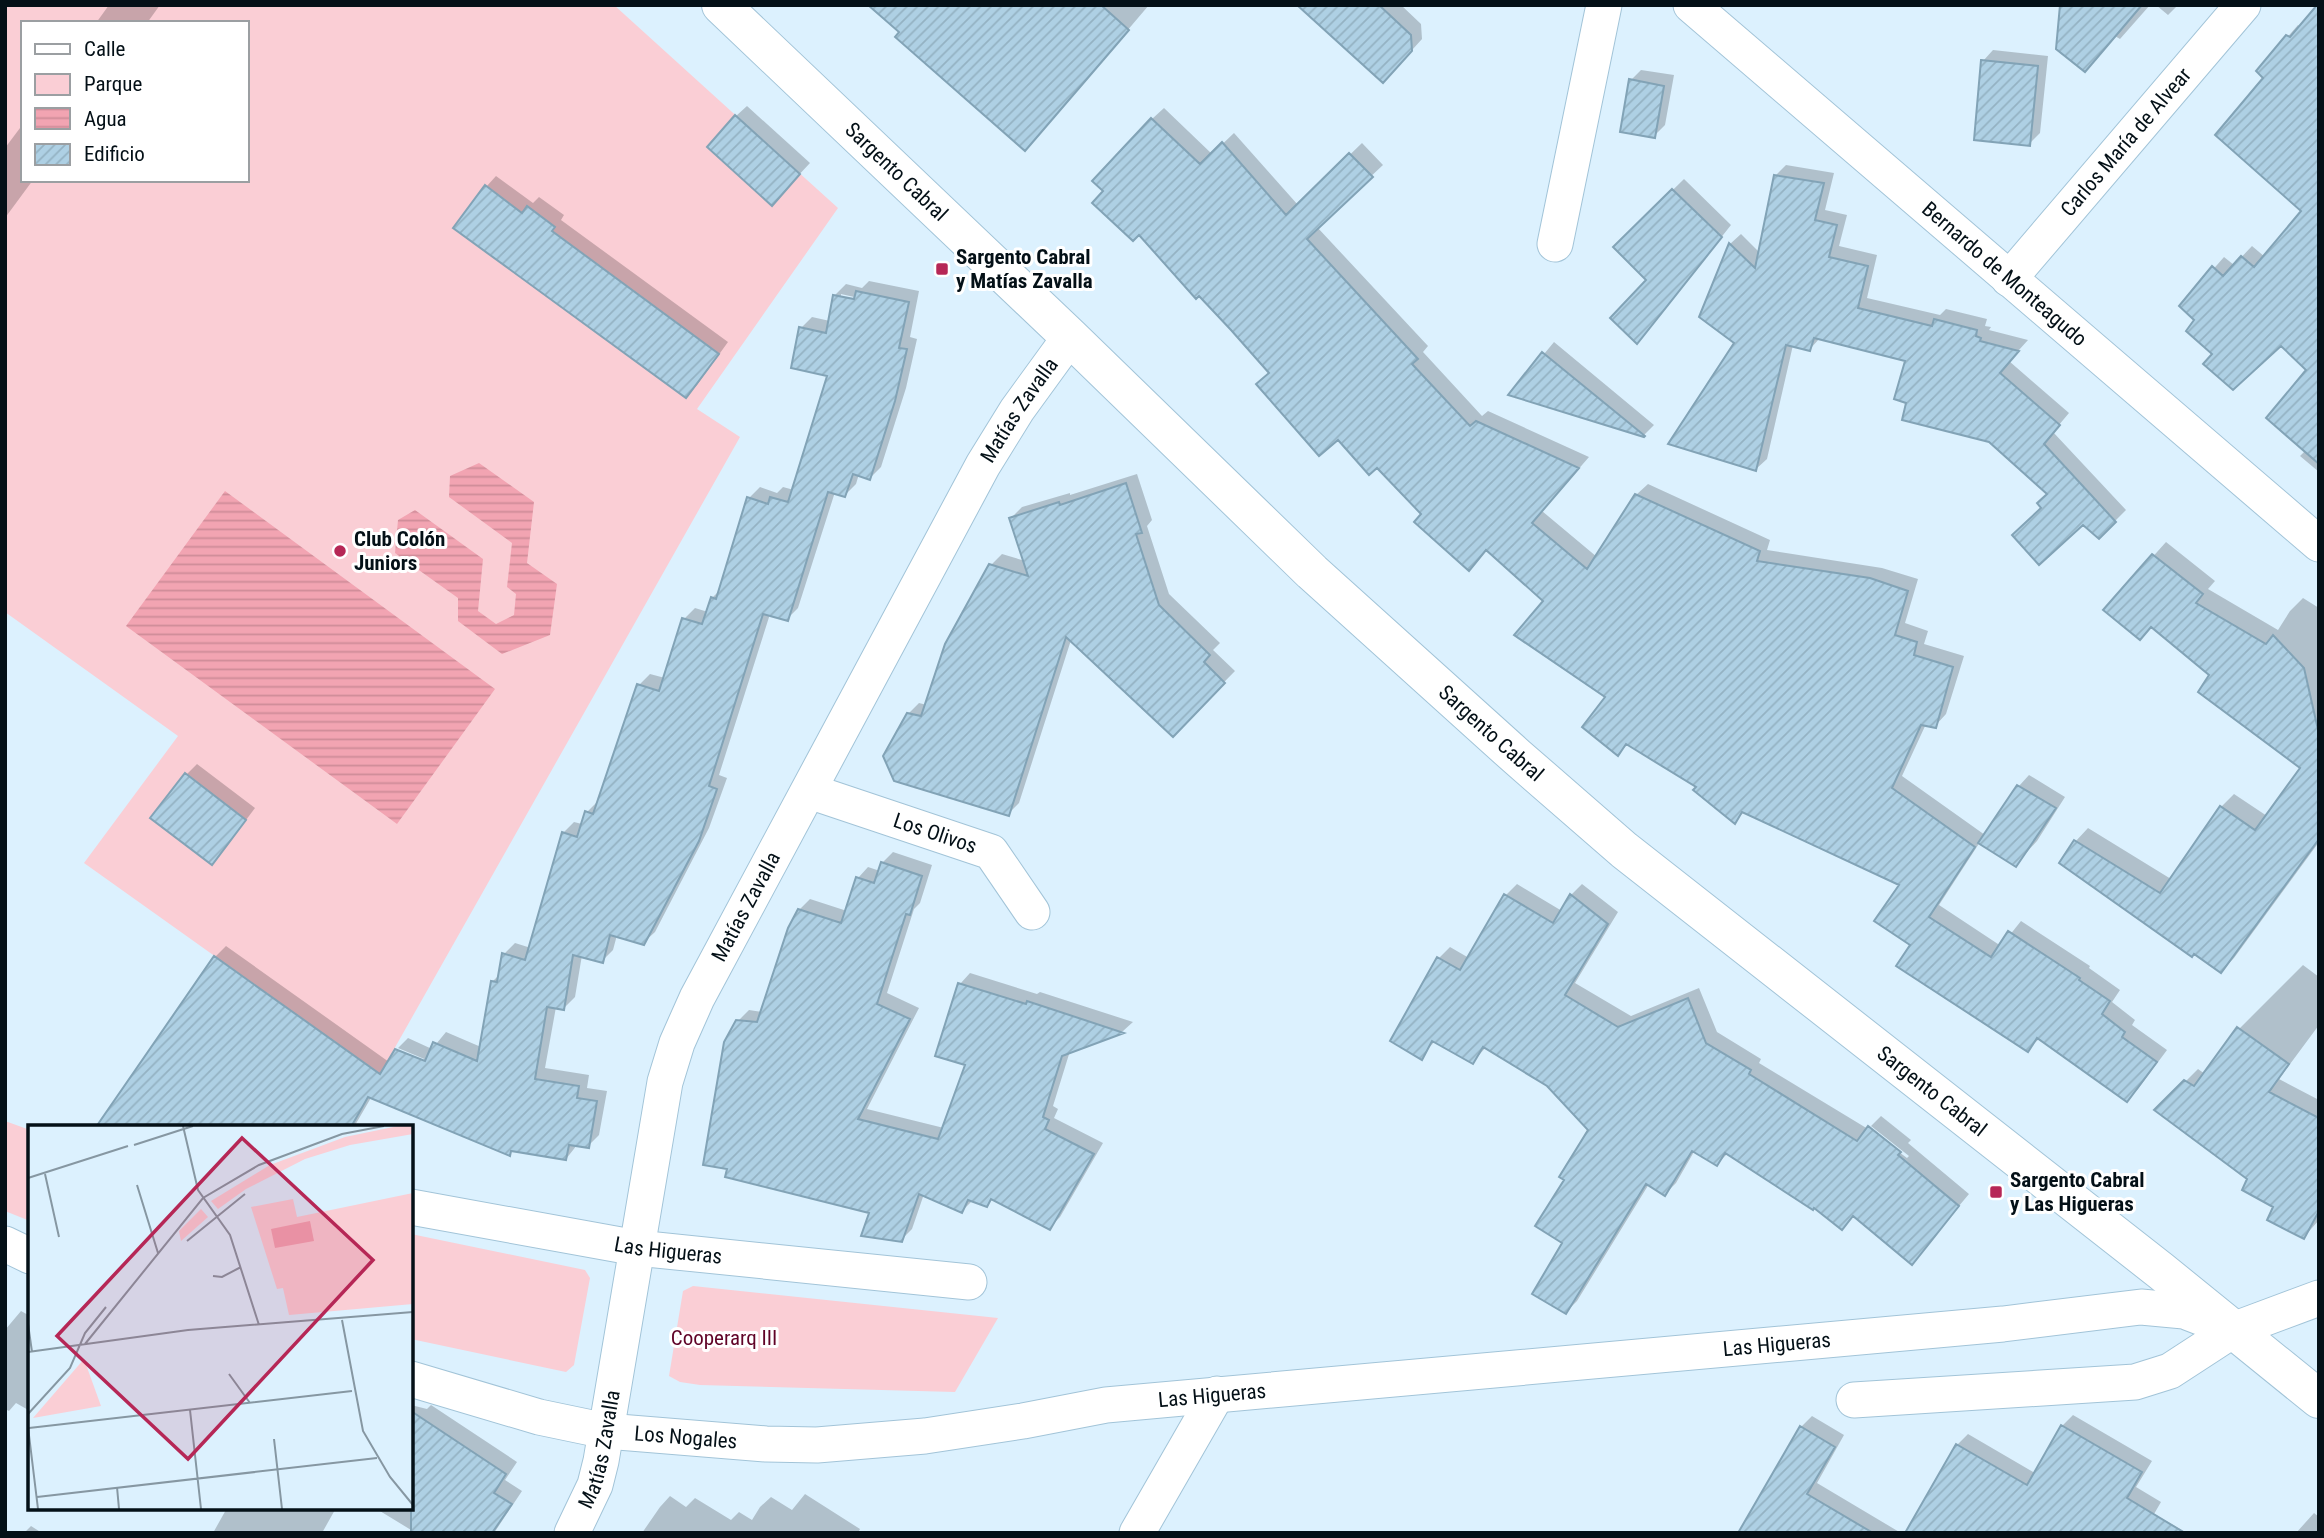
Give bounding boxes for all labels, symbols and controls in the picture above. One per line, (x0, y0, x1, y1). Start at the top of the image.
legend (21, 21, 248, 182)
text: Calle (84, 37, 126, 61)
street label: Carlos María de Alvear (2056, 63, 2196, 221)
text: Parque (84, 72, 142, 96)
text: Agua (84, 107, 127, 131)
street label: Sargento Cabral (840, 118, 952, 226)
text: Edificio (84, 142, 145, 166)
street label: Bernardo de Monteagudo (1917, 197, 2092, 351)
place label: Sargento Cabral y Matías Zavalla (956, 245, 1093, 293)
marker: Sargento Cabral y Matías Zavalla (934, 261, 950, 277)
street label: Matías Zavalla (976, 353, 1063, 467)
place label: Club Colón Juniors (354, 527, 445, 575)
marker: Club Colón Juniors (332, 543, 348, 559)
street label: Sargento Cabral (1434, 680, 1548, 786)
street label: Los Olivos (890, 808, 980, 858)
street label: Matías Zavalla (707, 848, 785, 966)
street label: Sargento Cabral (1872, 1041, 1991, 1142)
inset map (28, 1125, 413, 1510)
place label: Sargento Cabral y Las Higueras (2010, 1168, 2144, 1216)
marker: Sargento Cabral y Las Higueras (1988, 1184, 2004, 1200)
street label: Las Higueras (612, 1232, 723, 1269)
park label: Cooperarq III (671, 1326, 777, 1350)
street label: Las Higueras (1722, 1328, 1832, 1361)
street label: Las Higueras (1157, 1379, 1267, 1412)
street label: Matías Zavalla (573, 1388, 625, 1513)
street label: Los Nogales (633, 1421, 738, 1454)

